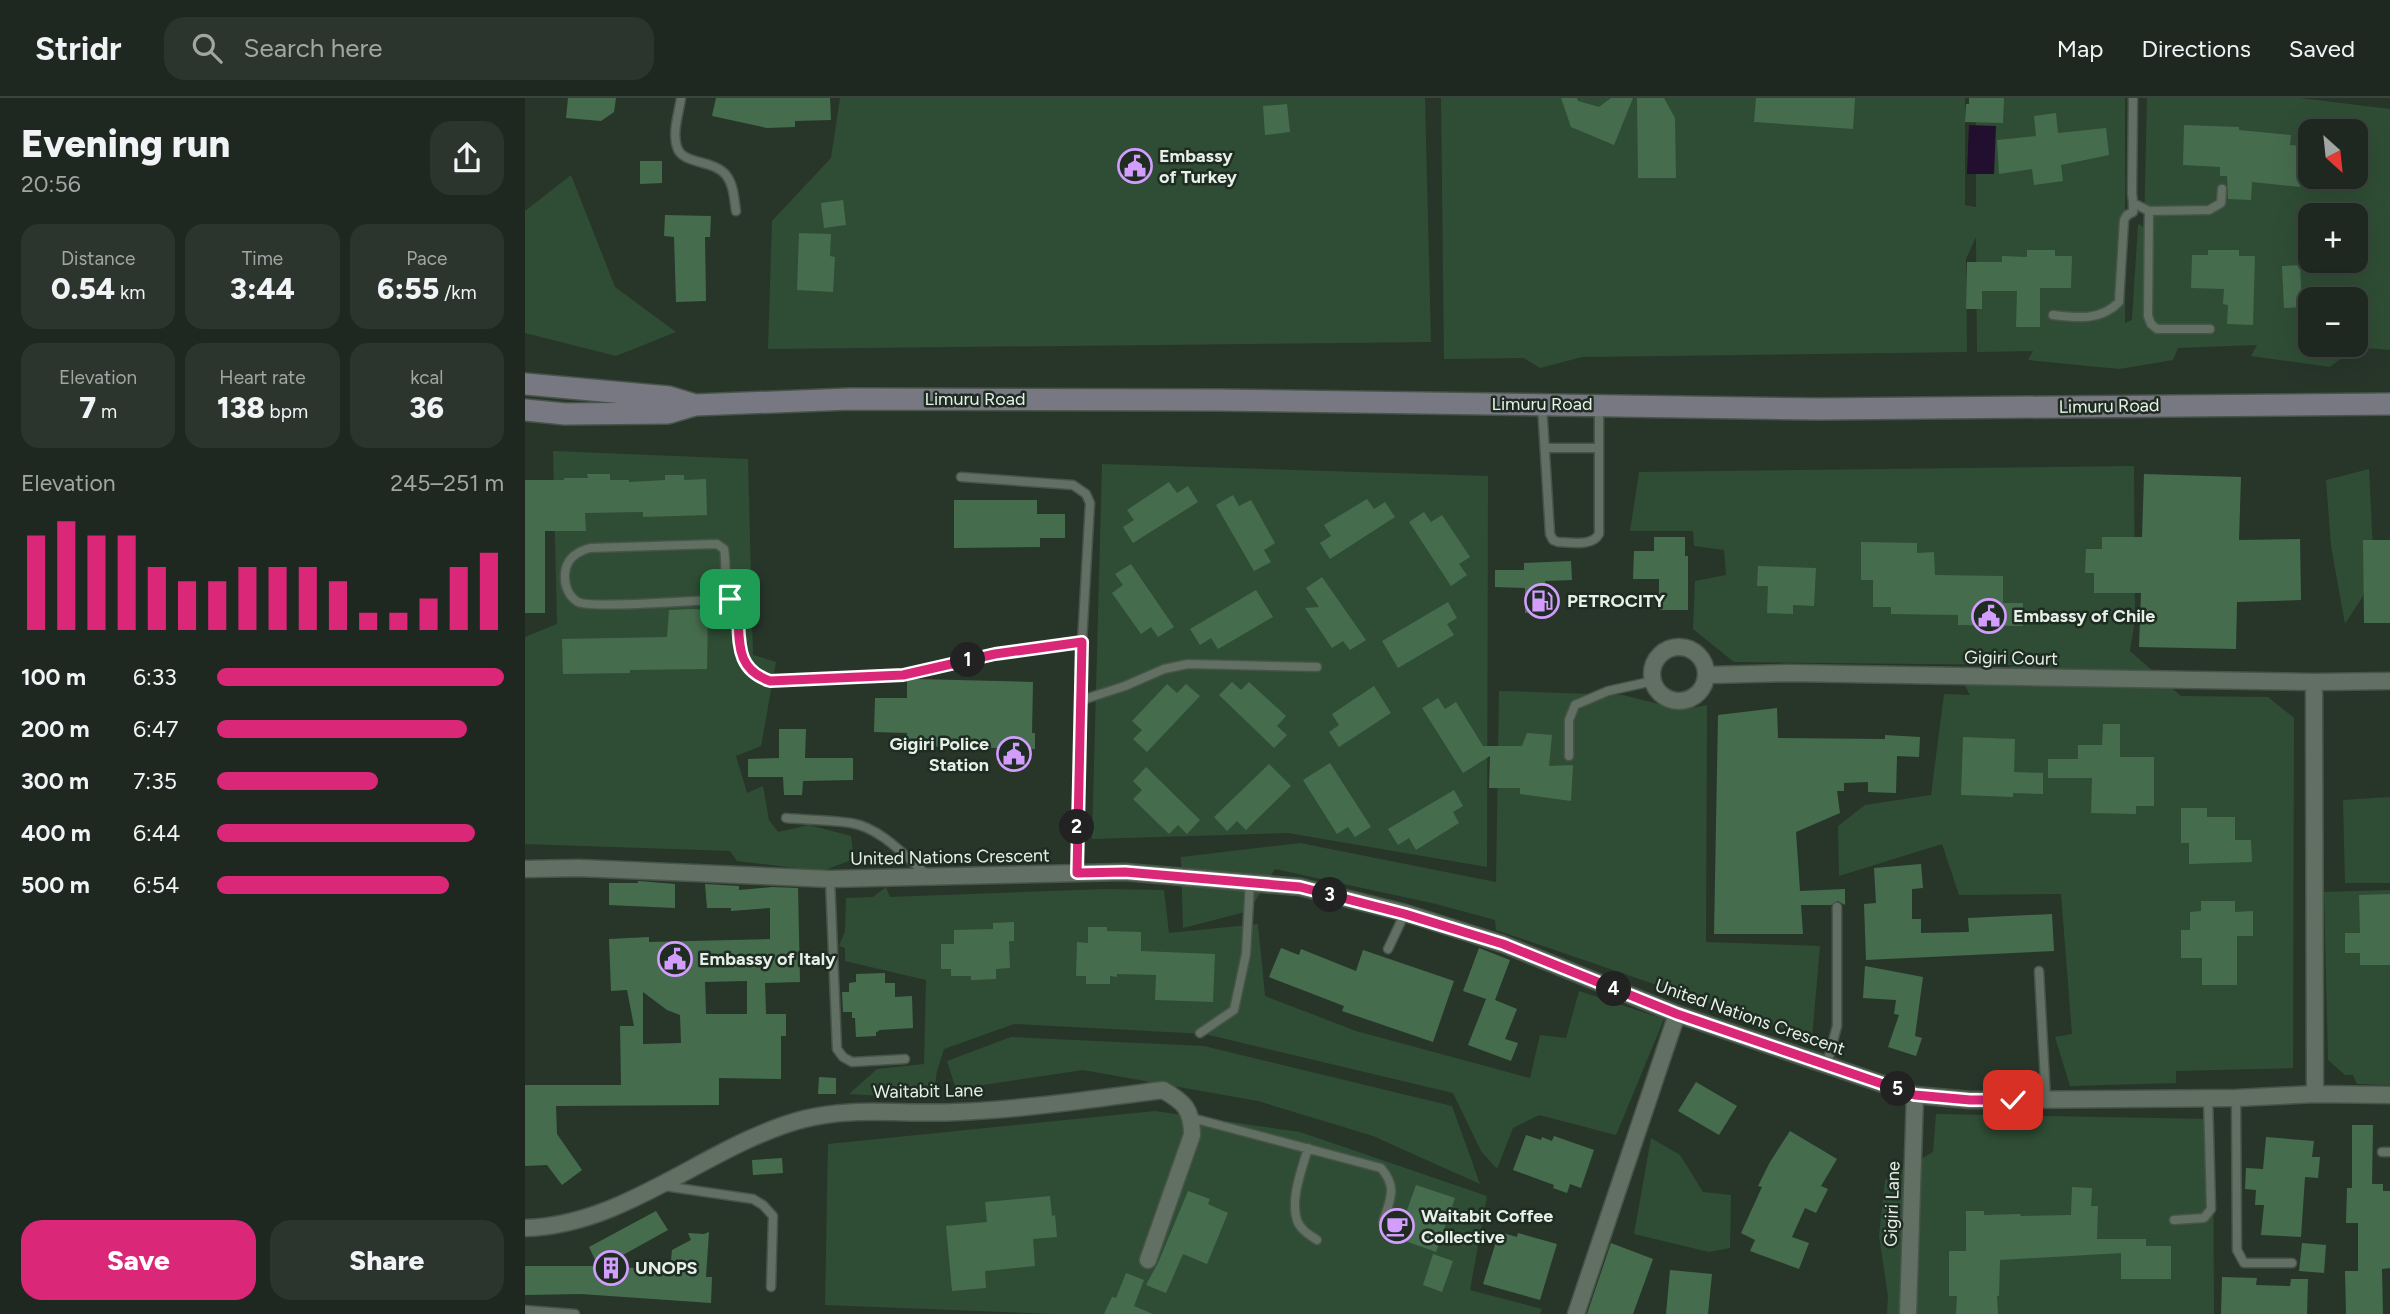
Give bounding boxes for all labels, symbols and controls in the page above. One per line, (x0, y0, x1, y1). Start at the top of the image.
search box (164, 17, 654, 80)
text: Stridr (35, 29, 122, 68)
icon: search (188, 29, 226, 67)
text: Search here (244, 32, 383, 64)
text: Map (2057, 34, 2103, 63)
text: Directions (2141, 34, 2251, 63)
text: Saved (2289, 34, 2355, 63)
north arrow (2298, 119, 2368, 189)
map controls (2298, 119, 2368, 357)
text: Evening run (21, 121, 230, 167)
button: share (430, 121, 504, 195)
place label: Embassy of Turkey (1159, 145, 1237, 188)
public building icon: Embassy of Turkey (1116, 147, 1154, 185)
text: 20:56 (21, 170, 81, 198)
button: + (2298, 203, 2368, 273)
text: Distance (61, 247, 135, 270)
text: Time (242, 247, 283, 270)
text: Pace (406, 247, 447, 270)
text: 0.54 (51, 270, 115, 307)
text: 3:44 (230, 270, 295, 307)
text: 6:55 (377, 270, 439, 307)
text: km (115, 281, 145, 304)
text: /km (439, 281, 477, 304)
button: − (2298, 287, 2368, 357)
text: Elevation (59, 366, 137, 389)
text: Heart rate (219, 366, 306, 389)
text: kcal (410, 366, 443, 389)
street label: Limuru Road (925, 388, 1025, 410)
text: 7 (79, 389, 96, 426)
text: 138 (217, 389, 265, 426)
text: 36 (410, 389, 444, 426)
street label: Limuru Road (1492, 393, 1592, 415)
street label: Limuru Road (2058, 394, 2160, 418)
text: m (96, 400, 117, 423)
text: bpm (265, 400, 308, 423)
text: Elevation (21, 469, 116, 497)
text: 245–251 m (390, 469, 504, 497)
pin (700, 569, 760, 629)
icon: arrive (711, 580, 749, 618)
fuel station icon: PETROCITY (1523, 582, 1561, 620)
place label: PETROCITY (1567, 590, 1666, 612)
public building icon: Embassy of Chile (1970, 597, 2008, 635)
place label: Embassy of Chile (2013, 605, 2155, 627)
pin: 1 (951, 642, 985, 678)
street label: Gigiri Court (1964, 646, 2058, 670)
text: 1 (963, 648, 972, 671)
text: 100 m (21, 663, 86, 691)
text: 6:33 (133, 663, 177, 691)
text: 200 m (21, 715, 90, 743)
text: 6:47 (133, 715, 178, 743)
place label: Gigiri Police Station (889, 733, 989, 776)
public building icon: Gigiri Police Station (995, 735, 1033, 773)
text: 300 m (21, 767, 89, 795)
text: 7:35 (133, 767, 177, 795)
pin: 2 (1059, 810, 1095, 844)
text: 2 (1071, 815, 1082, 838)
text: 400 m (21, 819, 91, 847)
text: 6:44 (133, 819, 180, 847)
street label: United Nations Crescent (850, 844, 1050, 870)
text: 500 m (21, 871, 90, 899)
text: 6:54 (133, 871, 179, 899)
pin: 3 (1313, 878, 1347, 912)
text: 3 (1324, 883, 1335, 906)
public building icon: Embassy of Italy (656, 940, 694, 978)
place label: Embassy of Italy (699, 948, 836, 970)
pin: 4 (1597, 972, 1631, 1006)
street label: United Nations Crescent (1652, 974, 1848, 1060)
text: 4 (1607, 977, 1620, 1000)
pin (1983, 1070, 2043, 1130)
pin: 5 (1881, 1072, 1915, 1107)
text: 5 (1892, 1077, 1903, 1100)
street label: Waitabit Lane (873, 1079, 983, 1103)
icon: check (1994, 1081, 2032, 1119)
street label: Gigiri Lane (1880, 1161, 1904, 1247)
place label: Waitabit Coffee Collective (1421, 1205, 1553, 1248)
cafe icon: Waitabit Coffee Collective (1378, 1207, 1416, 1245)
button: Save (21, 1220, 256, 1300)
button: Share (270, 1220, 504, 1300)
building icon: UNOPS (592, 1249, 630, 1287)
place label: UNOPS (635, 1257, 698, 1279)

